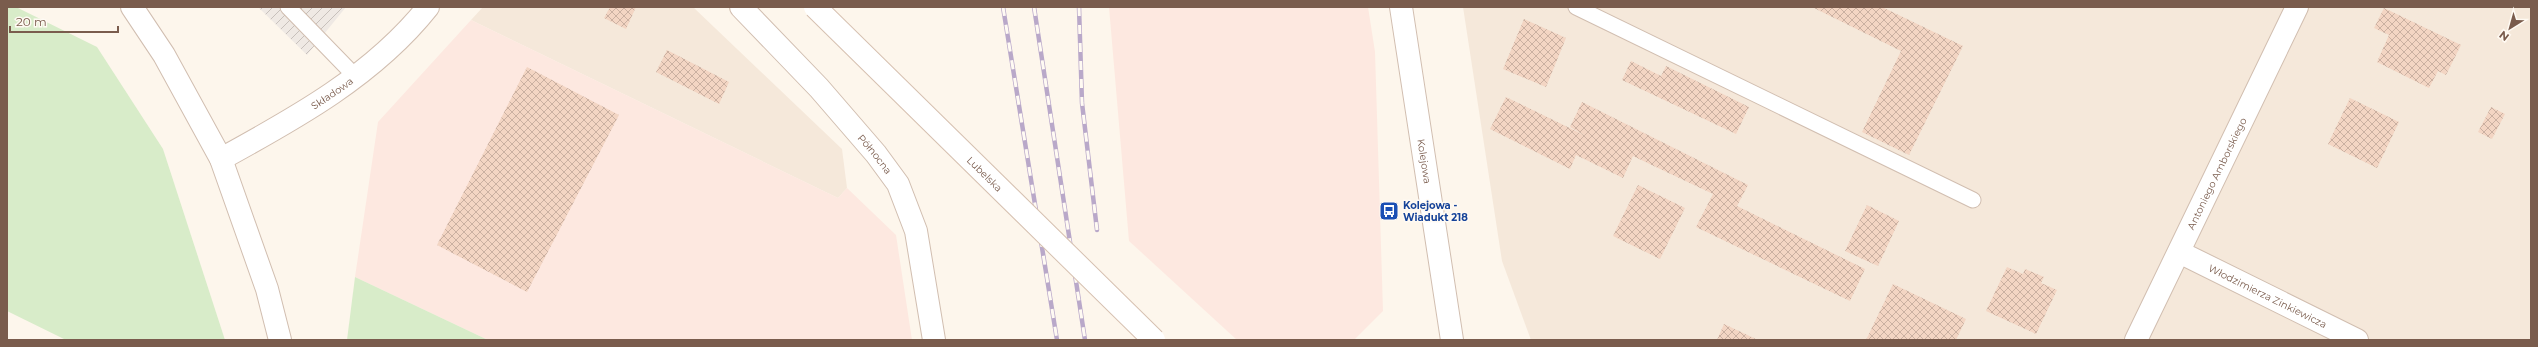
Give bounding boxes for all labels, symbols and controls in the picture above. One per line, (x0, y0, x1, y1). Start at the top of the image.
scale bar (10, 8, 118, 34)
north arrow (2490, 8, 2530, 48)
text: 20 m (16, 14, 47, 29)
text: N (2496, 28, 2512, 44)
street label: Składowa (309, 75, 356, 113)
street label: Antoniego Amborskiego (2184, 115, 2250, 232)
street label: Północna (855, 132, 894, 177)
street label: Kolejowa (1414, 138, 1434, 185)
street label: Lubelska (964, 154, 1005, 194)
place label: Kolejowa - Wiadukt 218 (1403, 199, 1468, 224)
bus stop icon: Kolejowa - Wiadukt 218 (1378, 200, 1400, 222)
street label: Włodzimierza Zinkiewicza (2206, 262, 2329, 331)

